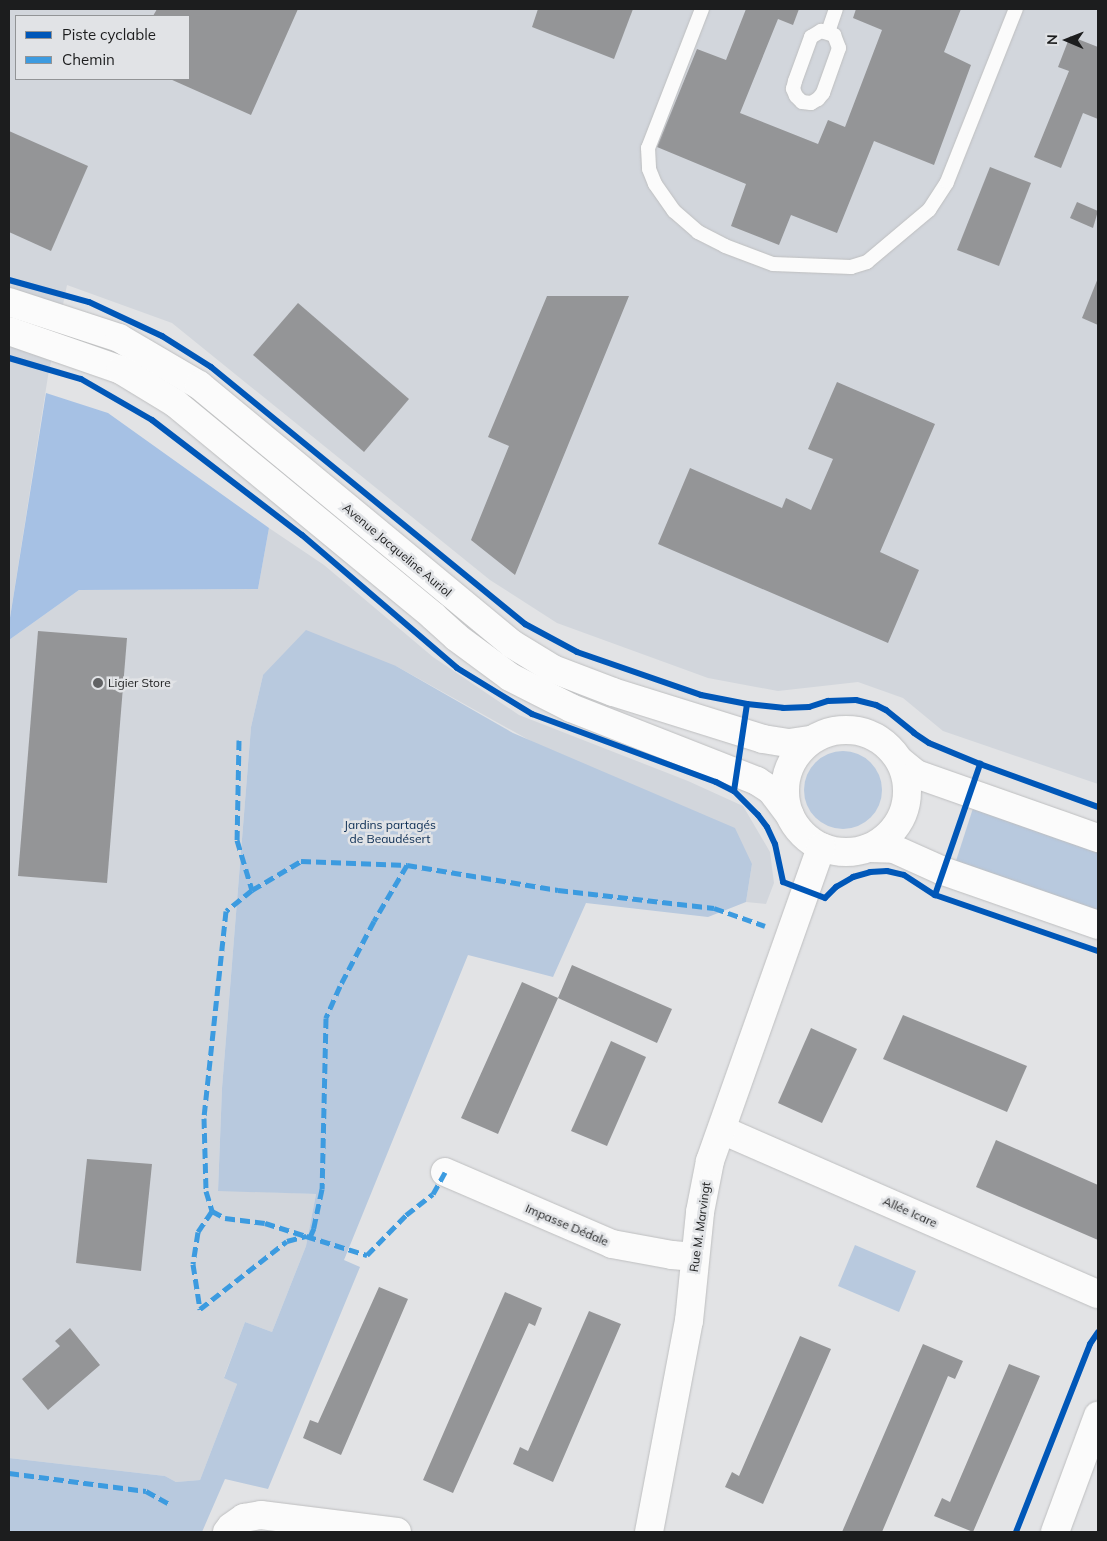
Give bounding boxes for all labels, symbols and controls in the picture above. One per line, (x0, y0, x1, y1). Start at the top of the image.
legend (15, 15, 190, 80)
north arrow (1042, 15, 1092, 65)
text: Piste cyclable (62, 25, 156, 44)
text: N (1043, 34, 1061, 45)
text: Chemin (62, 50, 115, 69)
street label: Avenue Jacqueline Auriol (340, 500, 454, 600)
place label: Ligier Store (108, 676, 171, 690)
marker: Ligier Store (92, 677, 104, 689)
park label: Jardins partagés de Beaudésert (344, 818, 436, 846)
street label: Rue M. Marvingt (687, 1181, 713, 1273)
street label: Allée Icare (881, 1194, 939, 1230)
street label: Impasse Dédale (523, 1201, 611, 1249)

